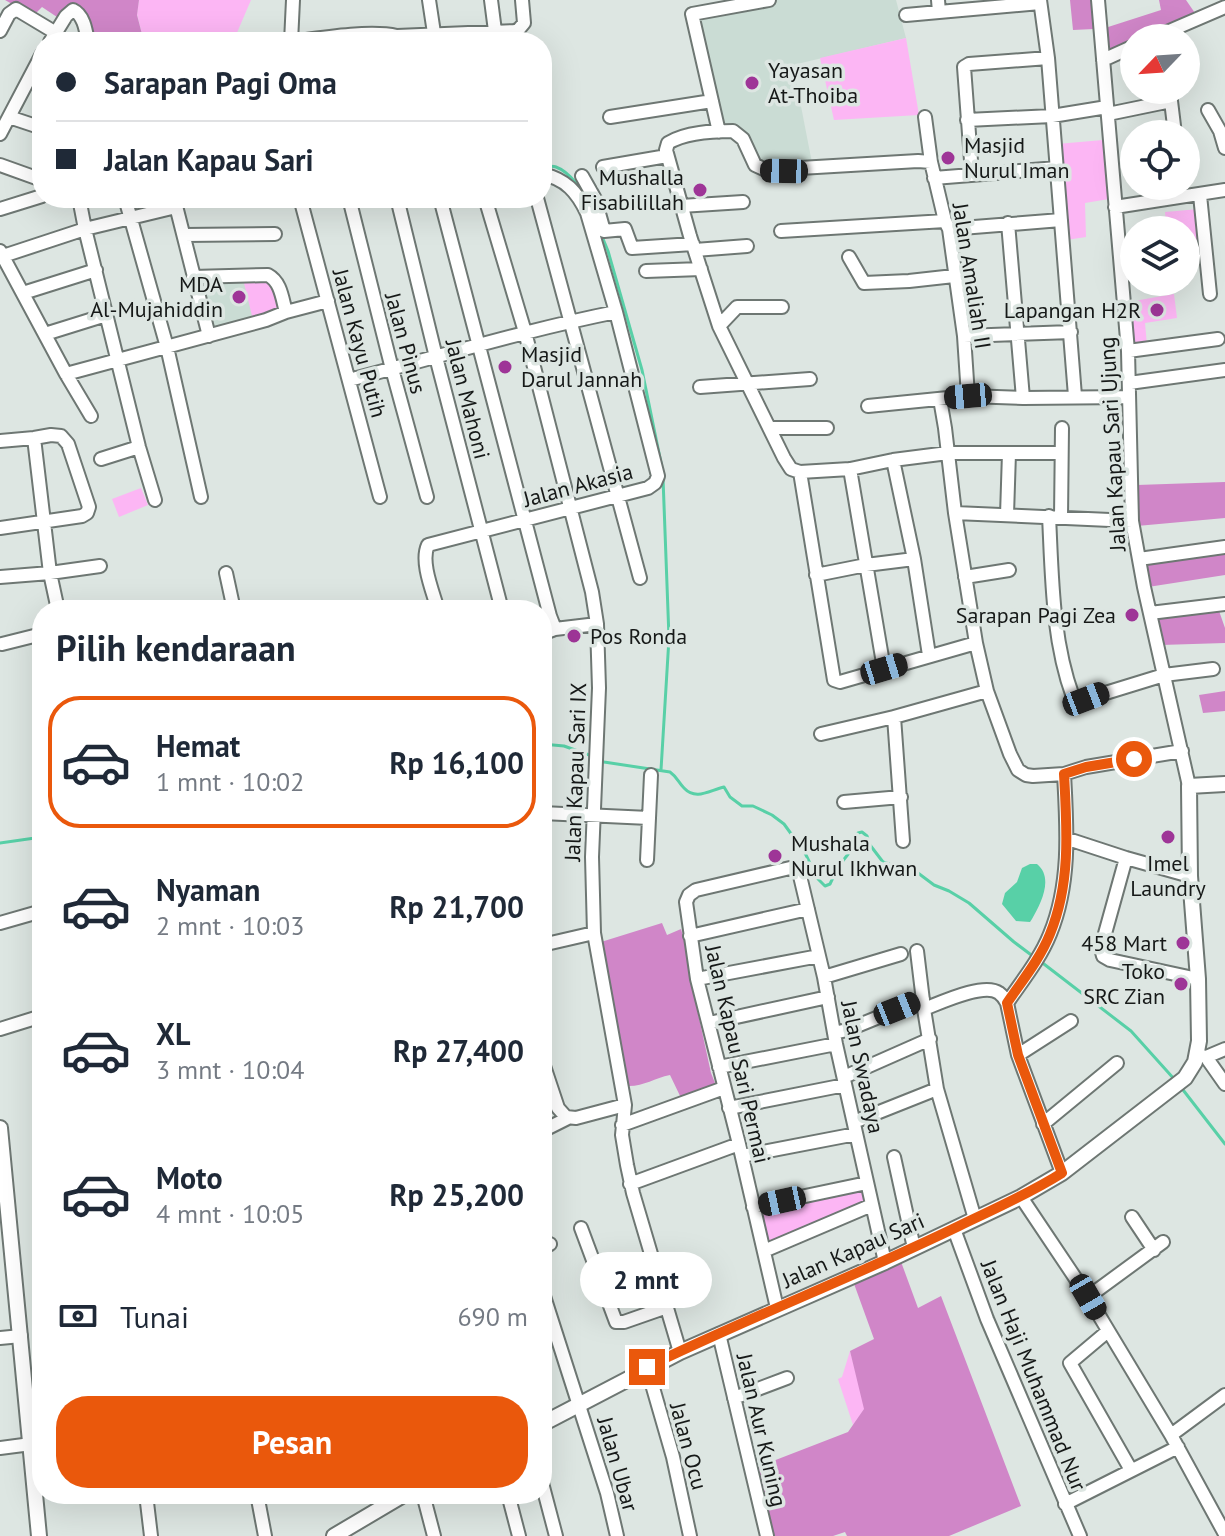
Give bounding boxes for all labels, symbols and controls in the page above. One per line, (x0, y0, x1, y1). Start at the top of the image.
north arrow (1120, 24, 1200, 104)
map controls (1120, 24, 1200, 296)
place label: Yayasan At-Thoiba (768, 56, 858, 109)
text: Sarapan Pagi Oma (104, 63, 337, 102)
marker: Yayasan At-Thoiba (743, 74, 761, 92)
button: locate (1120, 120, 1200, 200)
place label: Masjid Nurul Iman (964, 131, 1070, 184)
text: Jalan Kapau Sari (104, 140, 314, 179)
marker: Masjid Nurul Iman (939, 149, 957, 167)
car (760, 159, 808, 183)
place label: Mushalla Fisabilillah (581, 163, 684, 216)
marker: Mushalla Fisabilillah (691, 181, 709, 199)
street label: Jalan Amaliah II (946, 200, 997, 351)
button: layers (1120, 216, 1200, 296)
street label: Jalan Kayu Putih (326, 264, 393, 421)
place label: MDA Al-Mujahiddin (90, 270, 223, 323)
marker: MDA Al-Mujahiddin (230, 288, 248, 306)
street label: Jalan Pinus (379, 288, 433, 397)
place label: Lapangan H2R (1004, 296, 1141, 324)
marker: Lapangan H2R (1148, 301, 1166, 319)
street label: Jalan Mahoni (439, 335, 496, 462)
street label: Jalan Kapau Sari Ujung (1092, 336, 1132, 553)
place label: Masjid Darul Jannah (521, 340, 642, 393)
marker: Masjid Darul Jannah (496, 358, 514, 376)
car (943, 382, 993, 410)
street label: Jalan Akasia (519, 457, 636, 513)
place label: Sarapan Pagi Zea (956, 601, 1116, 629)
marker: Sarapan Pagi Zea (1123, 606, 1141, 624)
place label: Pos Ronda (590, 622, 687, 650)
text: Pilih kendaraan (56, 624, 296, 671)
marker: Pos Ronda (565, 627, 583, 645)
car (858, 651, 910, 687)
car (1059, 679, 1113, 719)
street label: Jalan Kapau Sari IX (558, 682, 592, 863)
icon: car (60, 726, 132, 798)
text: Hemat (156, 726, 240, 765)
route start (1116, 741, 1152, 777)
text: Rp 16,100 (390, 743, 524, 782)
text: 1 mnt · 10:02 (156, 765, 304, 798)
marker: Imel Laundry (1159, 828, 1177, 846)
place label: Mushala Nurul Ikhwan (791, 829, 917, 882)
marker: Mushala Nurul Ikhwan (766, 847, 784, 865)
place label: Imel Laundry (1130, 849, 1206, 902)
icon: car (60, 870, 132, 942)
text: Nyaman (156, 870, 260, 909)
text: Rp 21,700 (390, 887, 524, 926)
text: 2 mnt · 10:03 (156, 909, 304, 942)
place label: 458 Mart (1081, 929, 1168, 957)
marker: 458 Mart (1174, 934, 1192, 952)
street label: Jalan Kapau Sari Permai (699, 941, 777, 1166)
place label: Toko SRC Zian (1083, 957, 1165, 1010)
marker: Toko SRC Zian (1172, 975, 1190, 993)
car (870, 989, 924, 1029)
street label: Jalan Swadaya (835, 997, 891, 1136)
icon: car (60, 1014, 132, 1086)
text: XL (156, 1014, 190, 1053)
text: Rp 27,400 (393, 1031, 524, 1070)
text: 3 mnt · 10:04 (156, 1053, 304, 1086)
icon: car (60, 1158, 132, 1230)
text: Moto (156, 1158, 223, 1197)
text: Rp 25,200 (390, 1175, 524, 1214)
car (756, 1184, 808, 1218)
text: 4 mnt · 10:05 (156, 1197, 304, 1230)
street label: Jalan Kapau Sari (777, 1206, 928, 1294)
callout: 2 mnt (581, 1251, 713, 1307)
street label: Jalan Haji Muhammad Nur (974, 1255, 1093, 1495)
text: 2 mnt (613, 1263, 679, 1296)
car (1066, 1270, 1110, 1324)
icon: cash (56, 1294, 100, 1338)
text: Tunai (120, 1297, 189, 1336)
text: 690 m (457, 1300, 528, 1333)
route end (629, 1349, 665, 1385)
street label: Jalan Aur Kuning (731, 1350, 793, 1509)
button: Pesan (56, 1396, 528, 1488)
street label: Jalan Ocu (664, 1398, 714, 1493)
street label: Jalan Ubar (591, 1412, 645, 1515)

